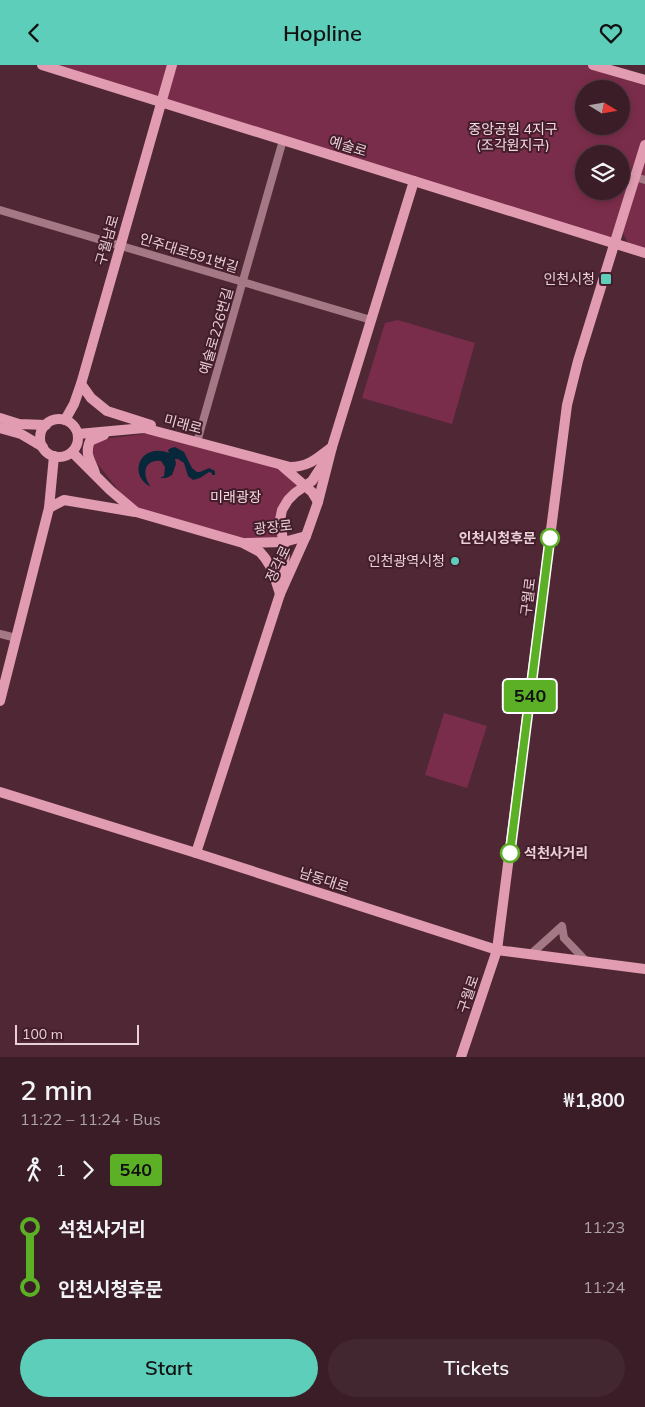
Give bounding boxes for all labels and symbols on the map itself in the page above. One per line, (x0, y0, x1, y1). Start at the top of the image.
north arrow (575, 80, 630, 135)
park label: 중앙공원 4지구 (조각원지구) (468, 120, 558, 154)
street label: 예술로 (327, 132, 369, 160)
street label: 구월남로 (91, 213, 123, 267)
street label: 인주대로591번길 (137, 229, 241, 277)
place label: 인천시청 (543, 270, 595, 288)
marker: 인천시청 (599, 272, 613, 286)
street label: 예술로226번길 (195, 285, 237, 377)
street label: 미래로 (162, 410, 204, 438)
park label: 미래광장 (210, 488, 262, 506)
street label: 광장로 (253, 516, 293, 538)
marker: 인천시청후문 (540, 528, 560, 548)
place label: 인천시청후문 (459, 529, 536, 547)
street label: 정각로 (262, 543, 294, 585)
place label: 인천광역시청 (368, 552, 445, 570)
marker: 인천광역시청 (449, 555, 461, 567)
street label: 구월로 (517, 577, 539, 617)
line badge: 540 (501, 680, 559, 712)
marker: 석천사거리 (500, 843, 520, 863)
place label: 석천사거리 (524, 844, 588, 862)
street label: 남동대로 (297, 863, 351, 897)
street label: 구월로 (453, 973, 483, 1015)
scale bar (15, 1022, 139, 1045)

